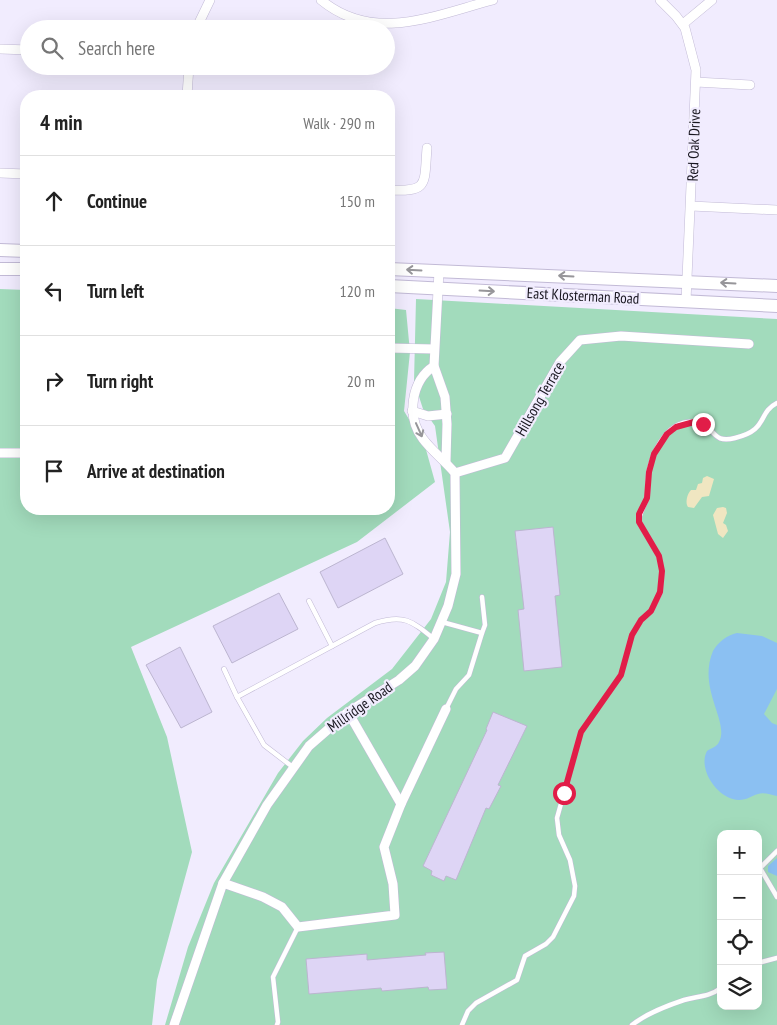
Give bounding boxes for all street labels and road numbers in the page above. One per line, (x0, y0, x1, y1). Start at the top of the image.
street label: Red Oak Drive (683, 108, 704, 182)
street label: East Klosterman Road (526, 283, 640, 308)
street label: Hillsong Terrace (511, 358, 568, 439)
street label: Millridge Road (324, 677, 396, 736)

